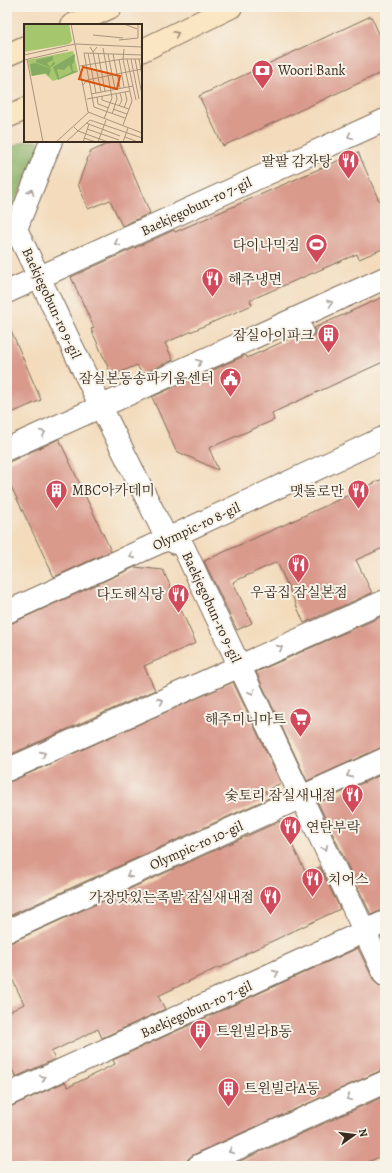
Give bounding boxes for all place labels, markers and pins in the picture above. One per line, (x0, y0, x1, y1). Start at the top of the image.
bank icon: Woori Bank (249, 57, 275, 90)
place label: Woori Bank (277, 61, 346, 80)
restaurant icon: 팔팔 감자탕 (335, 148, 361, 181)
place label: 팔팔 감자탕 (262, 152, 332, 171)
sports icon: 다이나믹짐 (303, 232, 329, 265)
place label: 다이나믹짐 (232, 236, 300, 255)
restaurant icon: 해주냉면 (200, 266, 226, 299)
place label: 해주냉면 (228, 270, 282, 289)
building icon: 잠실아이파크 (316, 322, 342, 355)
place label: 잠실아이파크 (233, 326, 314, 345)
public building icon: 잠실본동송파키움센터 (217, 365, 243, 398)
place label: 잠실본동송파키움센터 (79, 369, 214, 388)
building icon: MBC아카데미 (44, 477, 70, 510)
restaurant icon: 맷돌로만 (346, 478, 372, 511)
place label: MBC아카데미 (72, 481, 155, 500)
place label: 맷돌로만 (290, 482, 344, 501)
restaurant icon: 우곱집 잠실본점 (286, 551, 312, 584)
restaurant icon: 다도해식당 (166, 581, 192, 614)
place label: 우곱집 잠실본점 (250, 583, 348, 602)
place label: 다도해식당 (96, 585, 164, 604)
supermarket icon: 해주미니마트 (288, 706, 314, 739)
place label: 해주미니마트 (205, 710, 286, 729)
restaurant icon: 숯토리 잠실새내점 (339, 782, 365, 815)
place label: 숯토리 잠실새내점 (225, 786, 336, 805)
restaurant icon: 연탄부락 (278, 814, 304, 847)
place label: 연탄부락 (306, 818, 361, 837)
restaurant icon: 치어스 (299, 866, 325, 899)
place label: 치어스 (328, 870, 369, 889)
restaurant icon: 가장맛있는족발 잠실새내점 (257, 884, 283, 917)
place label: 가장맛있는족발 잠실새내점 (89, 888, 254, 907)
building icon: 트윈빌라B동 (188, 1018, 214, 1051)
place label: 트윈빌라B동 (216, 1022, 292, 1041)
building icon: 트윈빌라A동 (215, 1075, 241, 1108)
place label: 트윈빌라A동 (244, 1079, 320, 1098)

